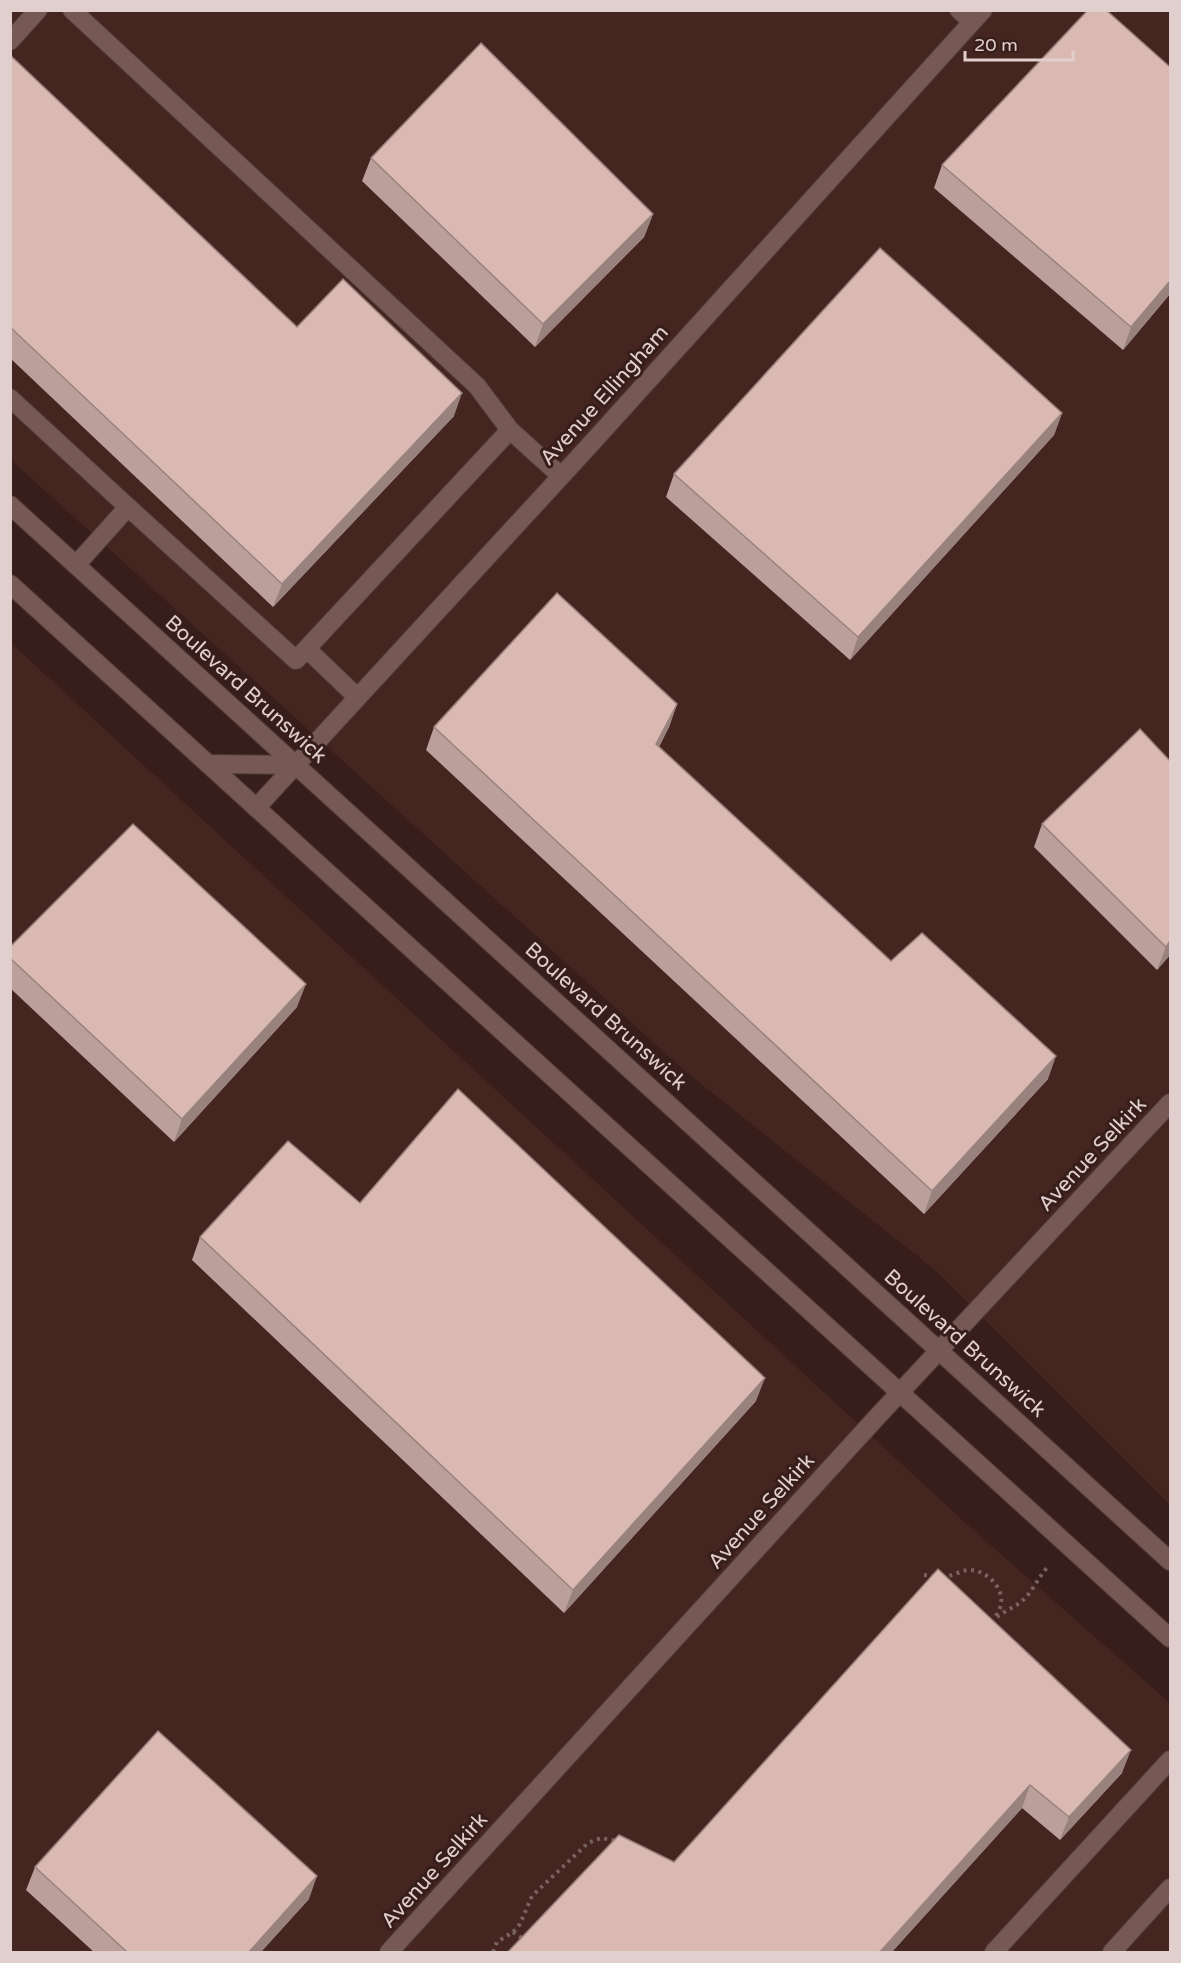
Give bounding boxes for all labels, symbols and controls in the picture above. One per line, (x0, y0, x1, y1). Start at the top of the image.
scale bar (965, 24, 1073, 62)
text: 20 m (974, 34, 1018, 56)
street label: Avenue Ellingham (535, 320, 674, 470)
street label: Boulevard Brunswick (160, 610, 332, 769)
street label: Boulevard Brunswick (520, 937, 692, 1096)
street label: Avenue Selkirk (1033, 1092, 1152, 1217)
street label: Boulevard Brunswick (879, 1264, 1051, 1423)
street label: Avenue Selkirk (703, 1448, 820, 1574)
street label: Avenue Selkirk (376, 1807, 493, 1933)

